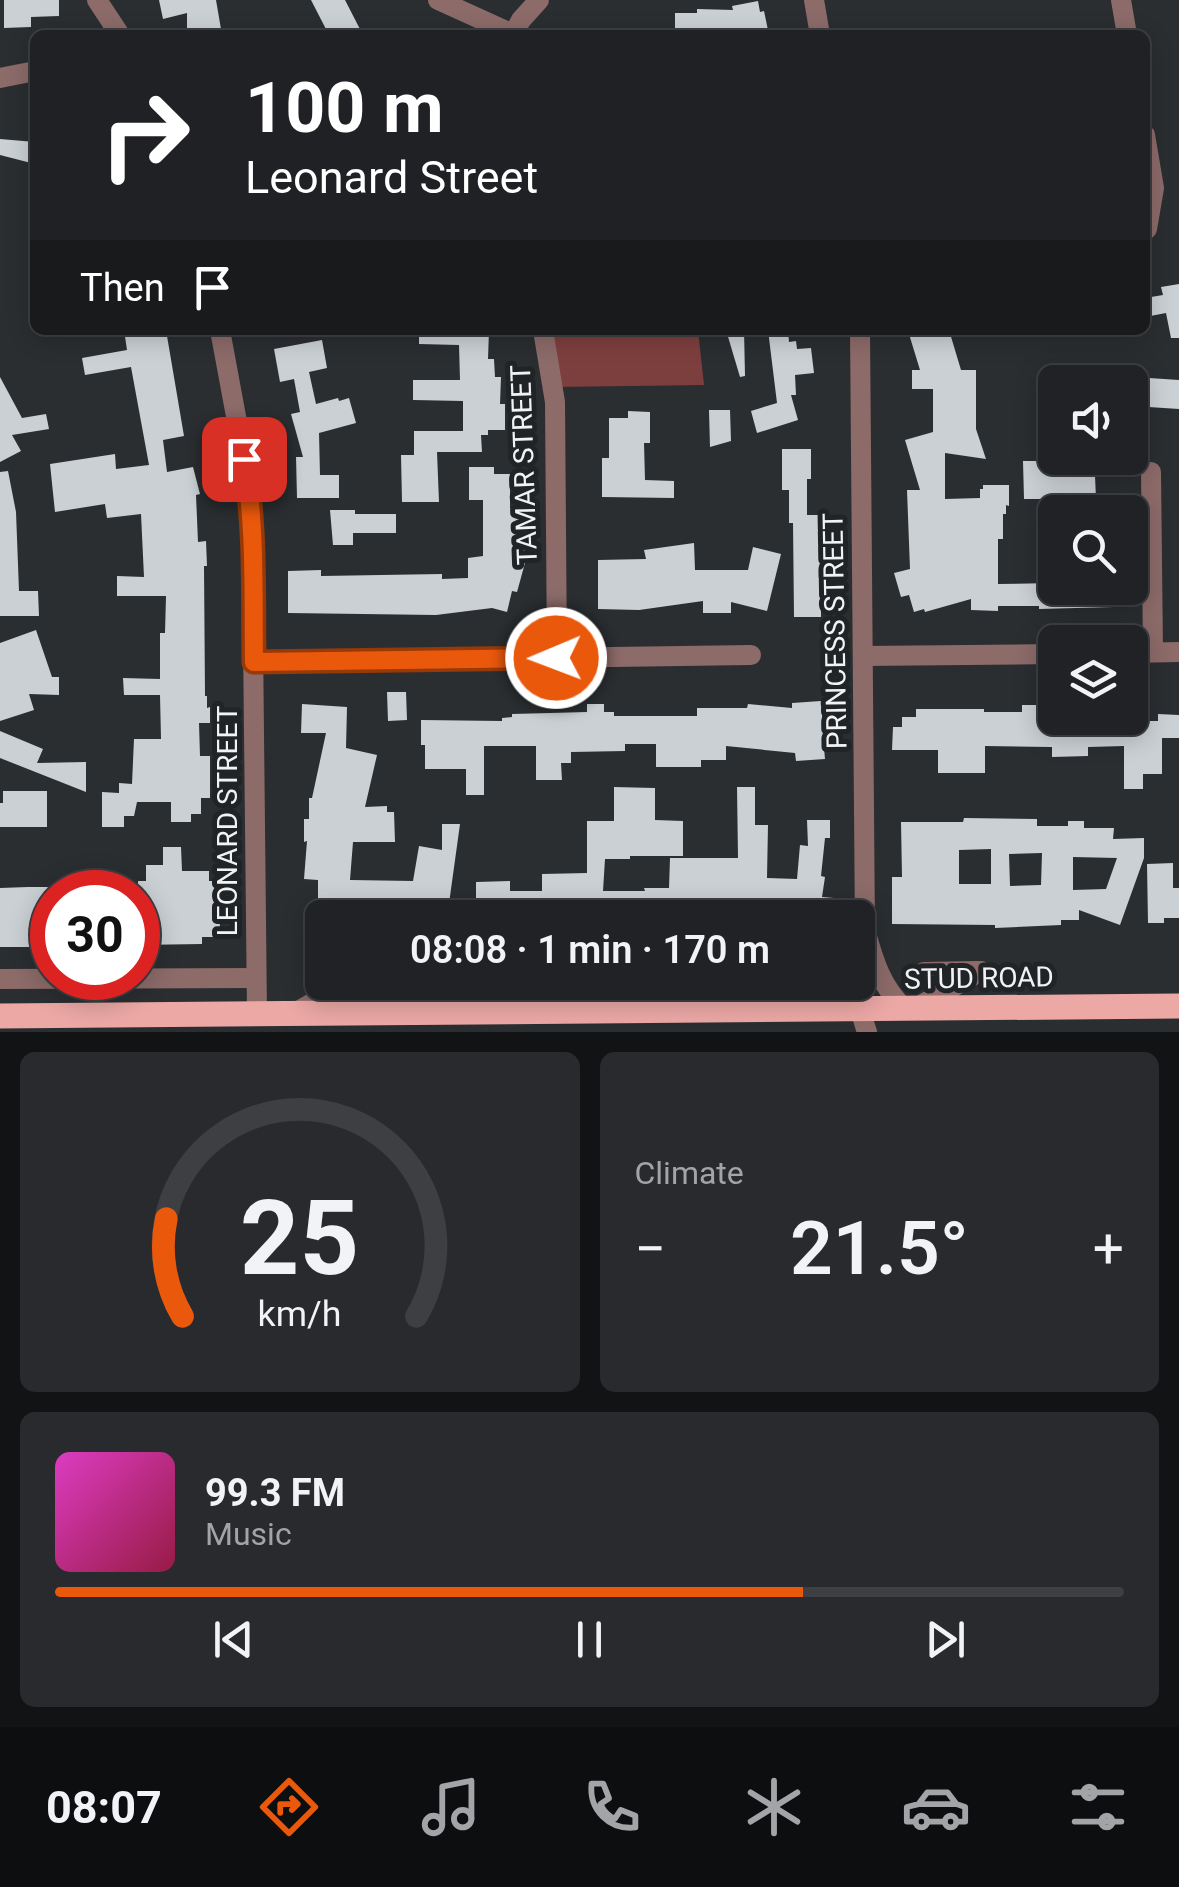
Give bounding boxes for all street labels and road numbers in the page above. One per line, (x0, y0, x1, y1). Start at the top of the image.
street label: TAMAR STREET (504, 364, 544, 566)
street label: PRINCESS STREET (816, 512, 854, 749)
street label: LEONARD STREET (211, 705, 244, 936)
street label: STUD ROAD (904, 960, 1054, 996)

